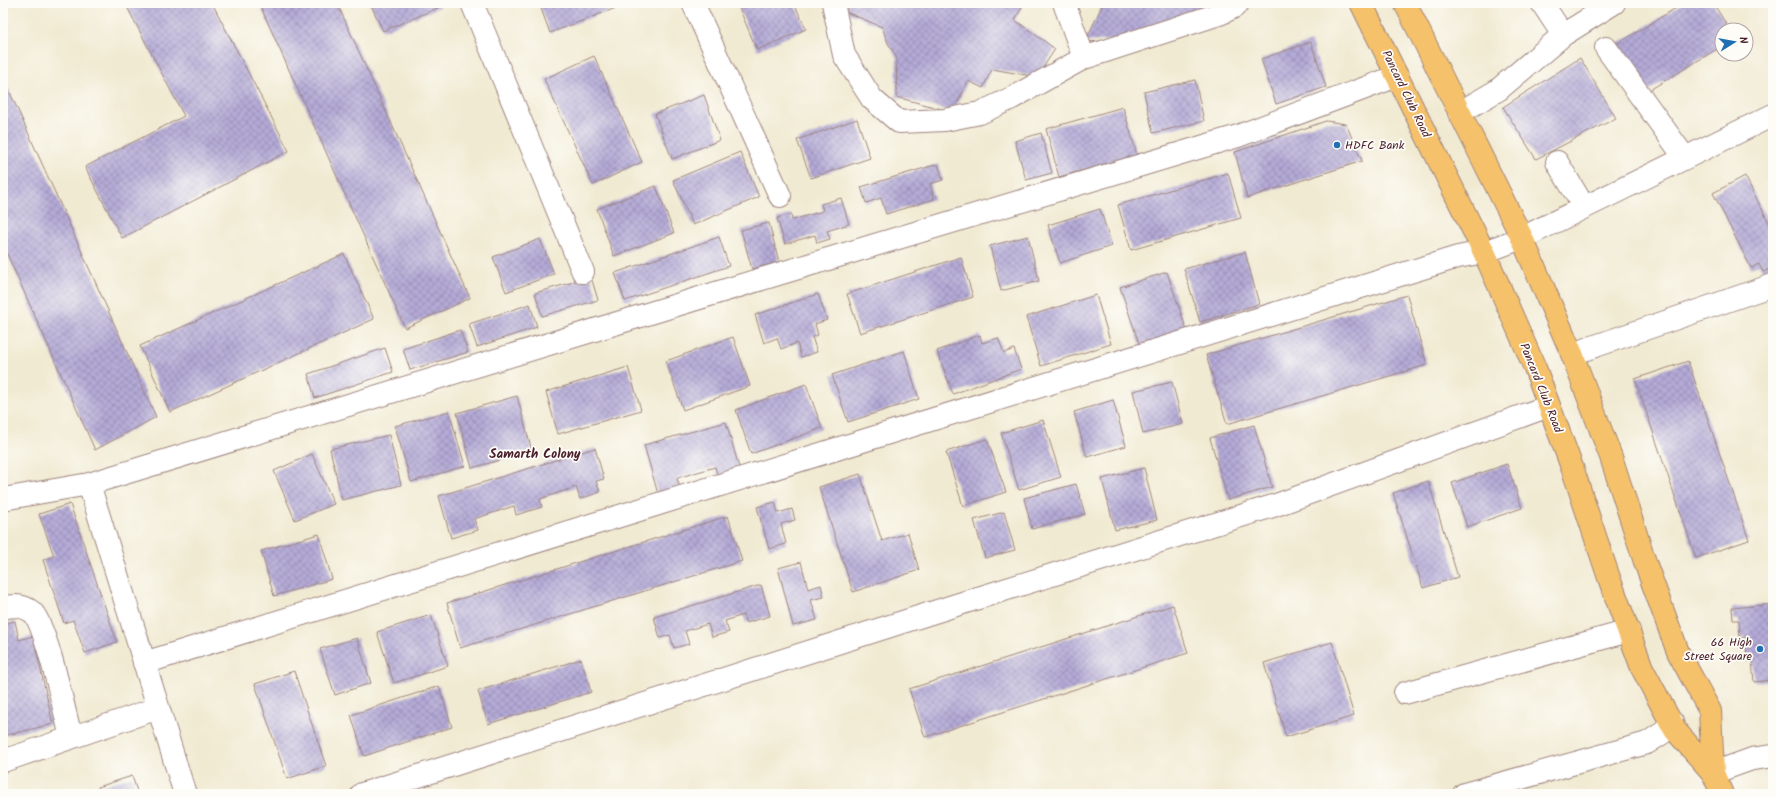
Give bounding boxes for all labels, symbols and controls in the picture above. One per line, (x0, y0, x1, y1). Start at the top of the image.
north arrow (1714, 22, 1754, 62)
text: N (1733, 35, 1752, 45)
street label: Pancard Club Road (1377, 47, 1436, 142)
place label: HDFC Bank (1345, 136, 1405, 155)
marker: HDFC Bank (1332, 140, 1342, 150)
street label: Pancard Club Road (1514, 340, 1568, 437)
district label: Samarth Colony (489, 444, 581, 465)
place label: 66 High Street Square (1684, 633, 1753, 666)
marker: 66 High Street Square (1755, 644, 1765, 654)

